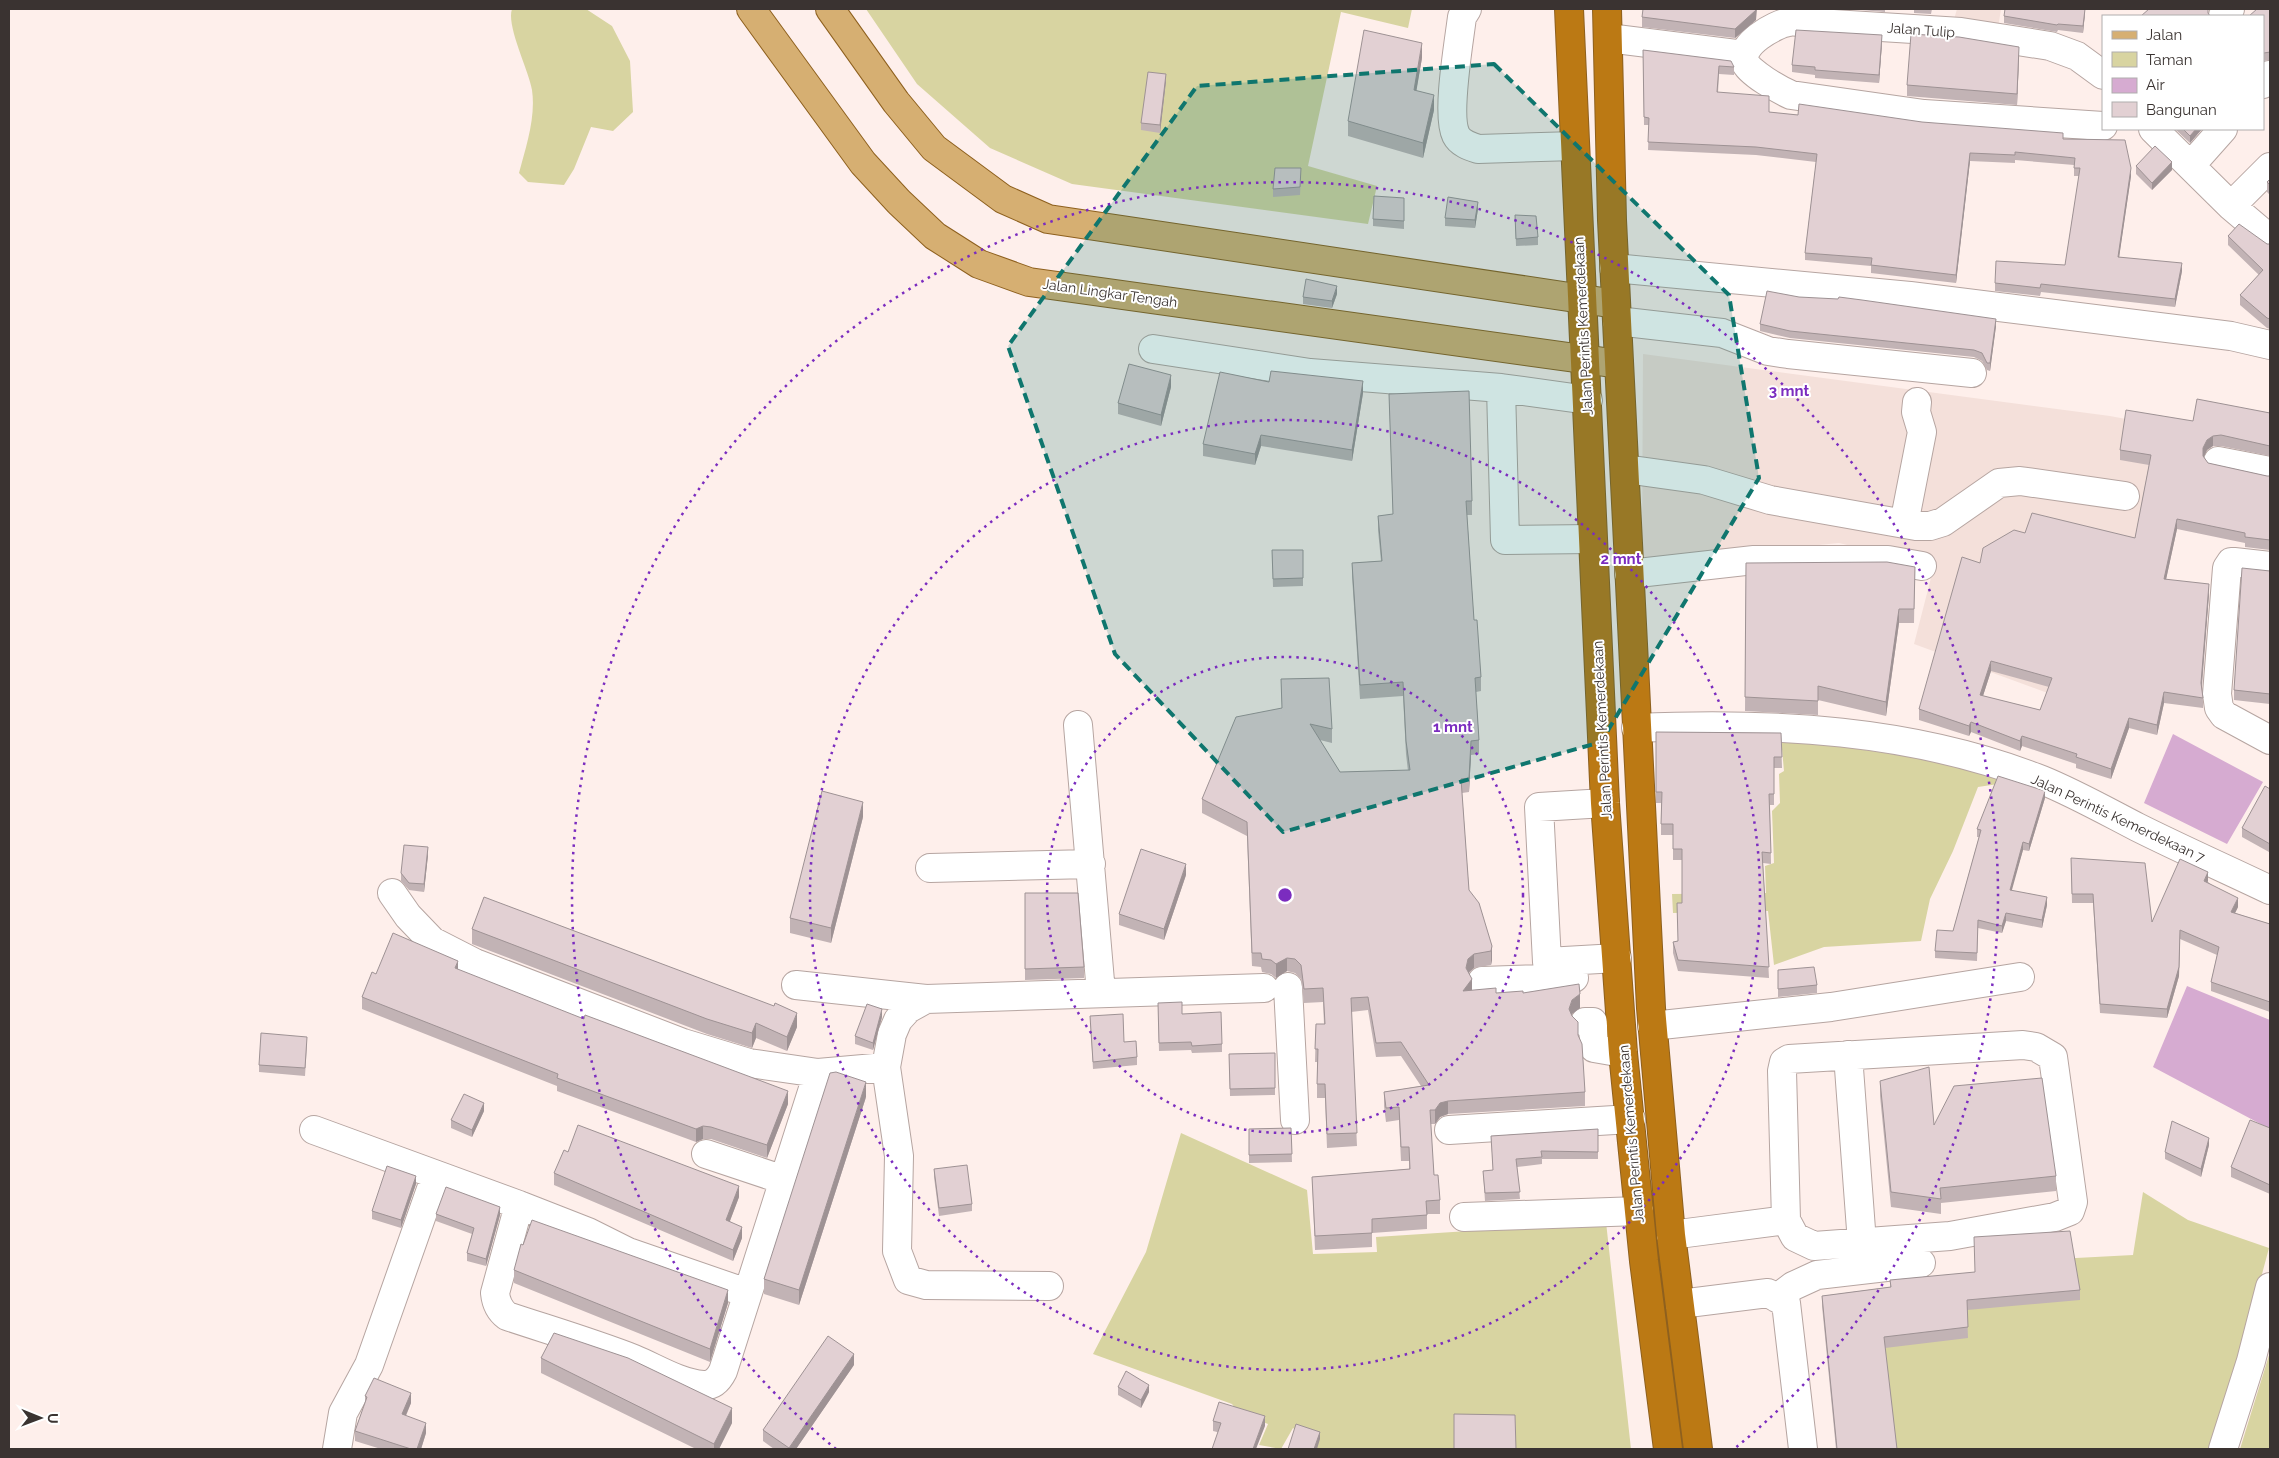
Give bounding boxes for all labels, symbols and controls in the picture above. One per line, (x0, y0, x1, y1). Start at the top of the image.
legend (2102, 15, 2264, 130)
street label: Jalan Tulip (1886, 20, 1956, 40)
text: Jalan (2146, 26, 2182, 44)
text: Taman (2146, 51, 2192, 69)
text: Air (2146, 76, 2165, 94)
text: Bangunan (2146, 101, 2217, 119)
street label: Jalan Perintis Kemerdekaan (1570, 236, 1596, 416)
street label: Jalan Lingkar Tengah (1042, 276, 1178, 310)
text: 3 mnt (1769, 382, 1810, 400)
text: 2 mnt (1601, 550, 1642, 568)
street label: Jalan Perintis Kemerdekaan (1589, 640, 1615, 820)
text: 1 mnt (1433, 718, 1473, 736)
street label: Jalan Perintis Kemerdekaan 7 (2029, 771, 2208, 866)
centre of rings (1276, 886, 1294, 904)
street label: Jalan Perintis Kemerdekaan (1615, 1044, 1647, 1224)
north arrow (15, 1393, 65, 1443)
text: U (45, 1413, 61, 1424)

